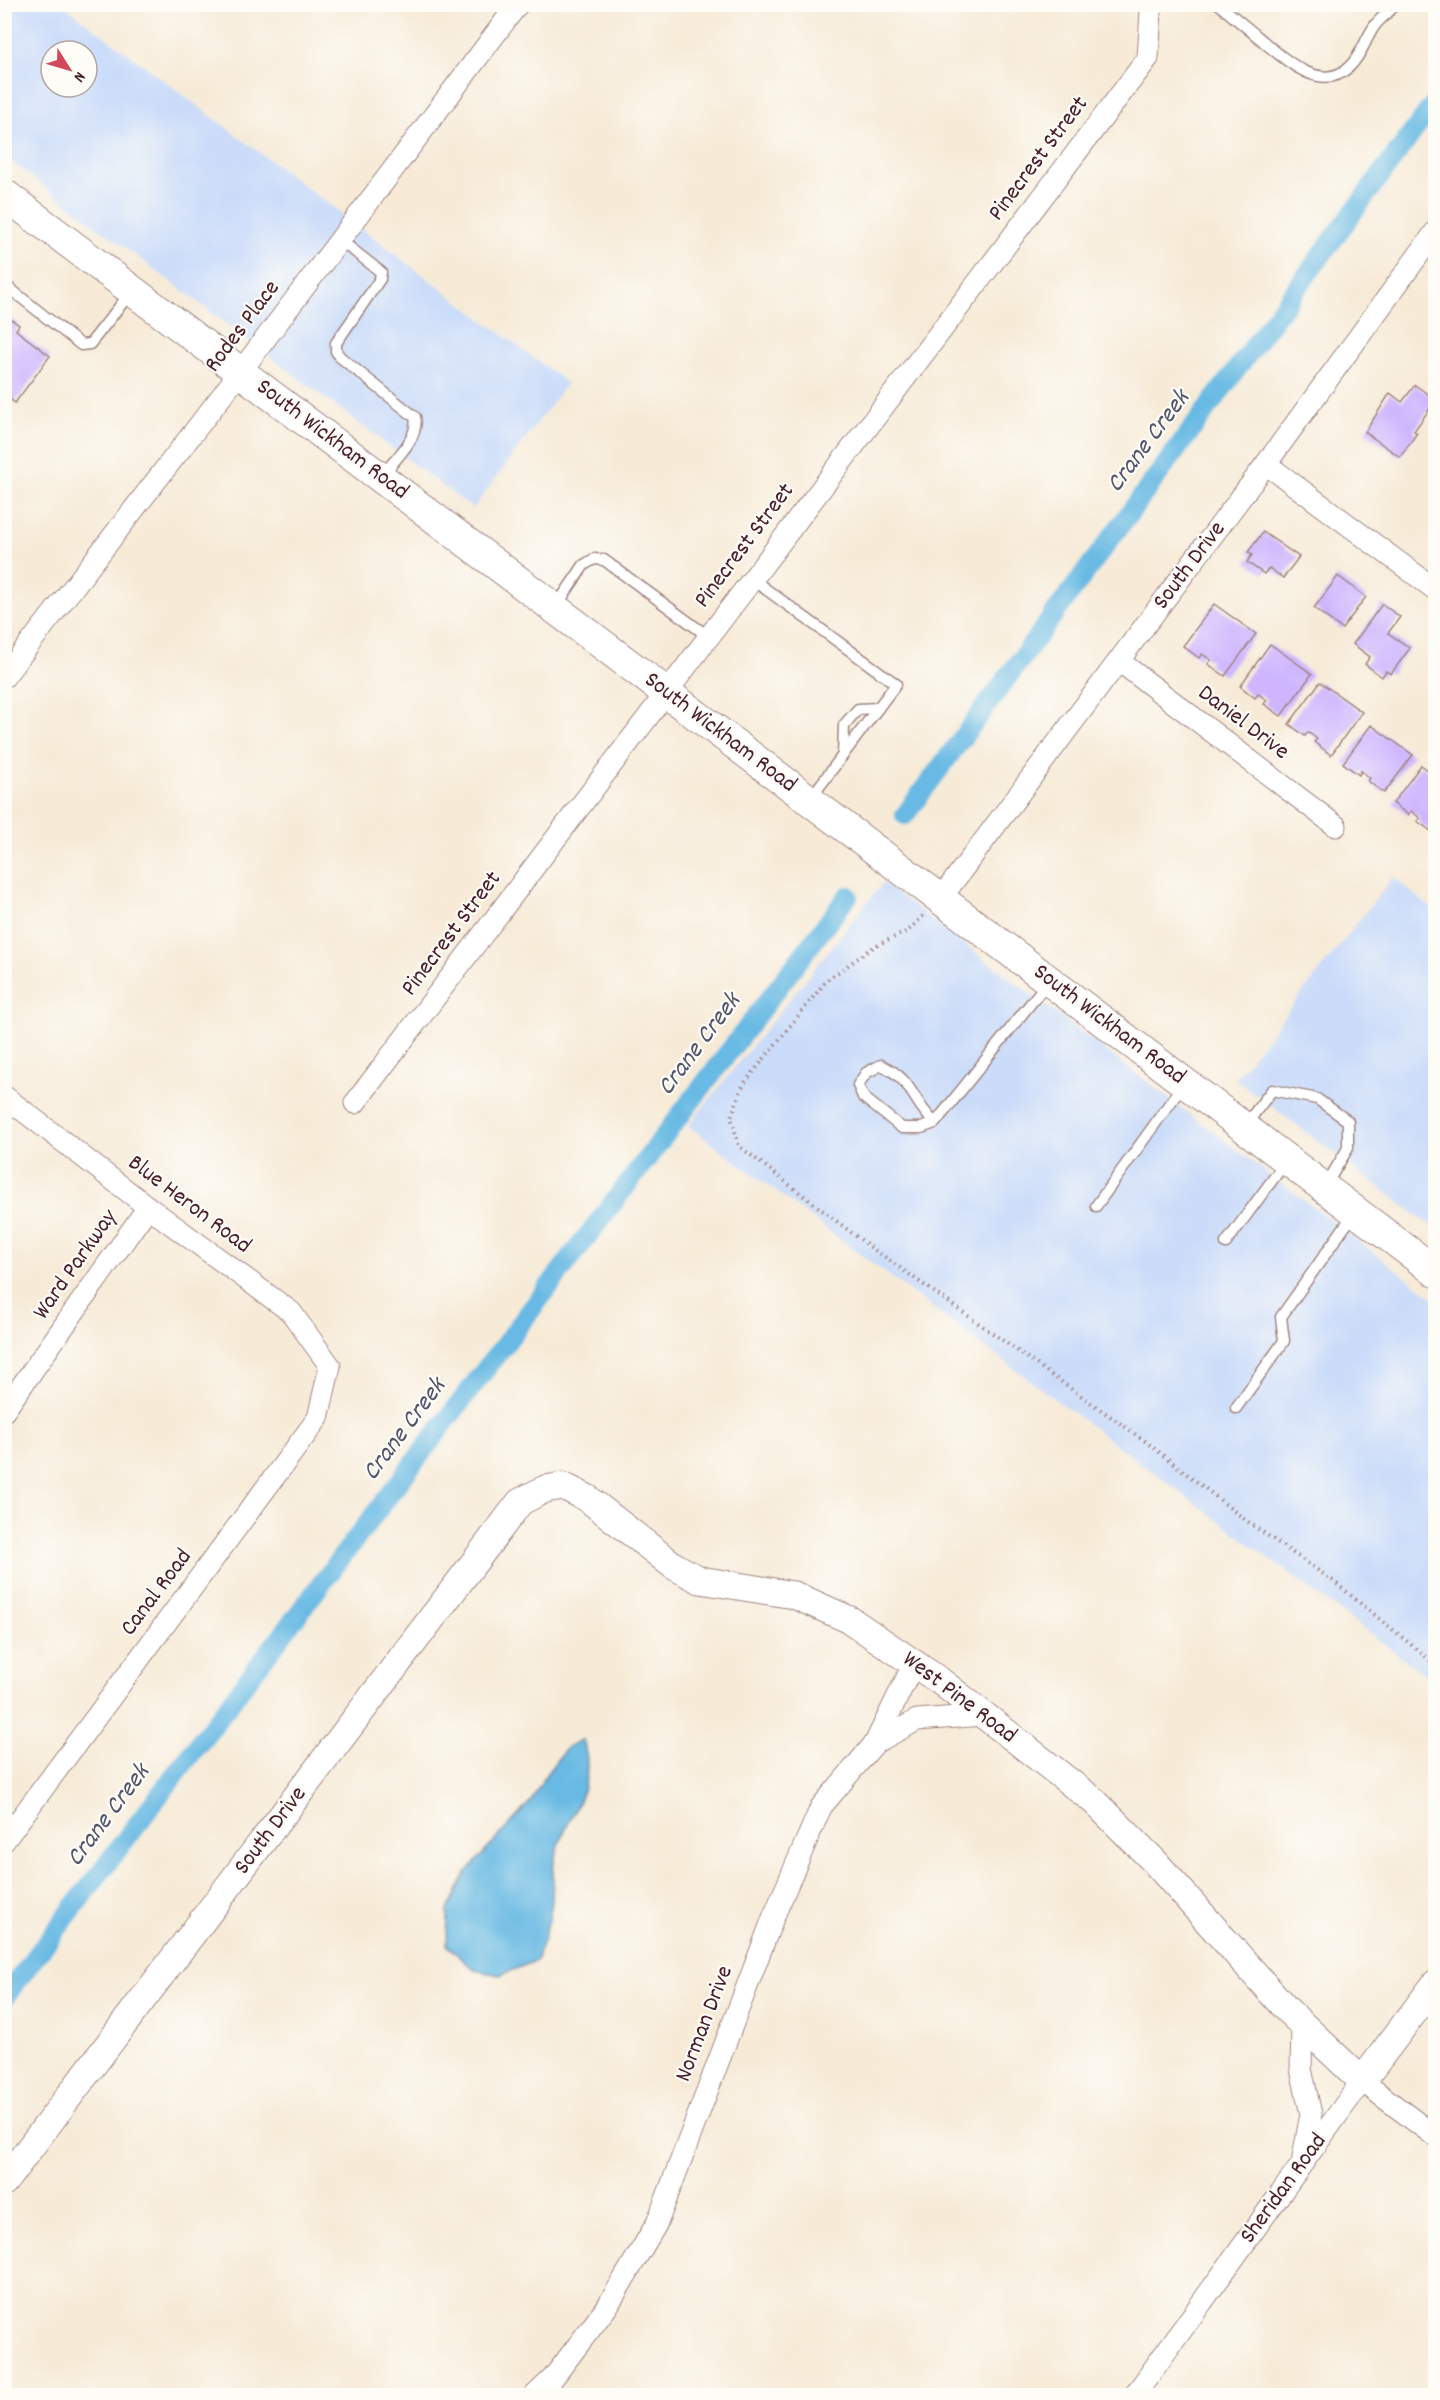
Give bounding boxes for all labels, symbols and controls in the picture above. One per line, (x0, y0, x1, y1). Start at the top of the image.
north arrow (39, 39, 99, 99)
text: N (67, 66, 91, 87)
street label: Pinecrest Street (981, 89, 1097, 229)
street label: Rodes Place (197, 274, 289, 380)
street label: South Wickham Road (248, 371, 416, 509)
water label: Crane Creek (1098, 381, 1201, 501)
street label: Pinecrest Street (687, 476, 803, 616)
street label: South Drive (1145, 515, 1235, 617)
street label: South Wickham Road (636, 664, 804, 802)
street label: Daniel Drive (1190, 677, 1296, 769)
street label: Pinecrest Street (394, 864, 510, 1004)
street label: South Wickham Road (1025, 956, 1193, 1094)
water label: Crane Creek (649, 984, 752, 1104)
street label: Blue Heron Road (120, 1147, 258, 1263)
street label: Ward Parkway (25, 1202, 127, 1327)
water label: Crane Creek (354, 1369, 457, 1489)
street label: Canal Road (113, 1542, 201, 1644)
street label: West Pine Road (894, 1643, 1024, 1753)
water label: Crane Creek (58, 1755, 161, 1875)
street label: South Drive (226, 1780, 316, 1882)
street label: Norman Drive (667, 1961, 743, 2087)
street label: Sheridan Road (1232, 2127, 1336, 2251)

